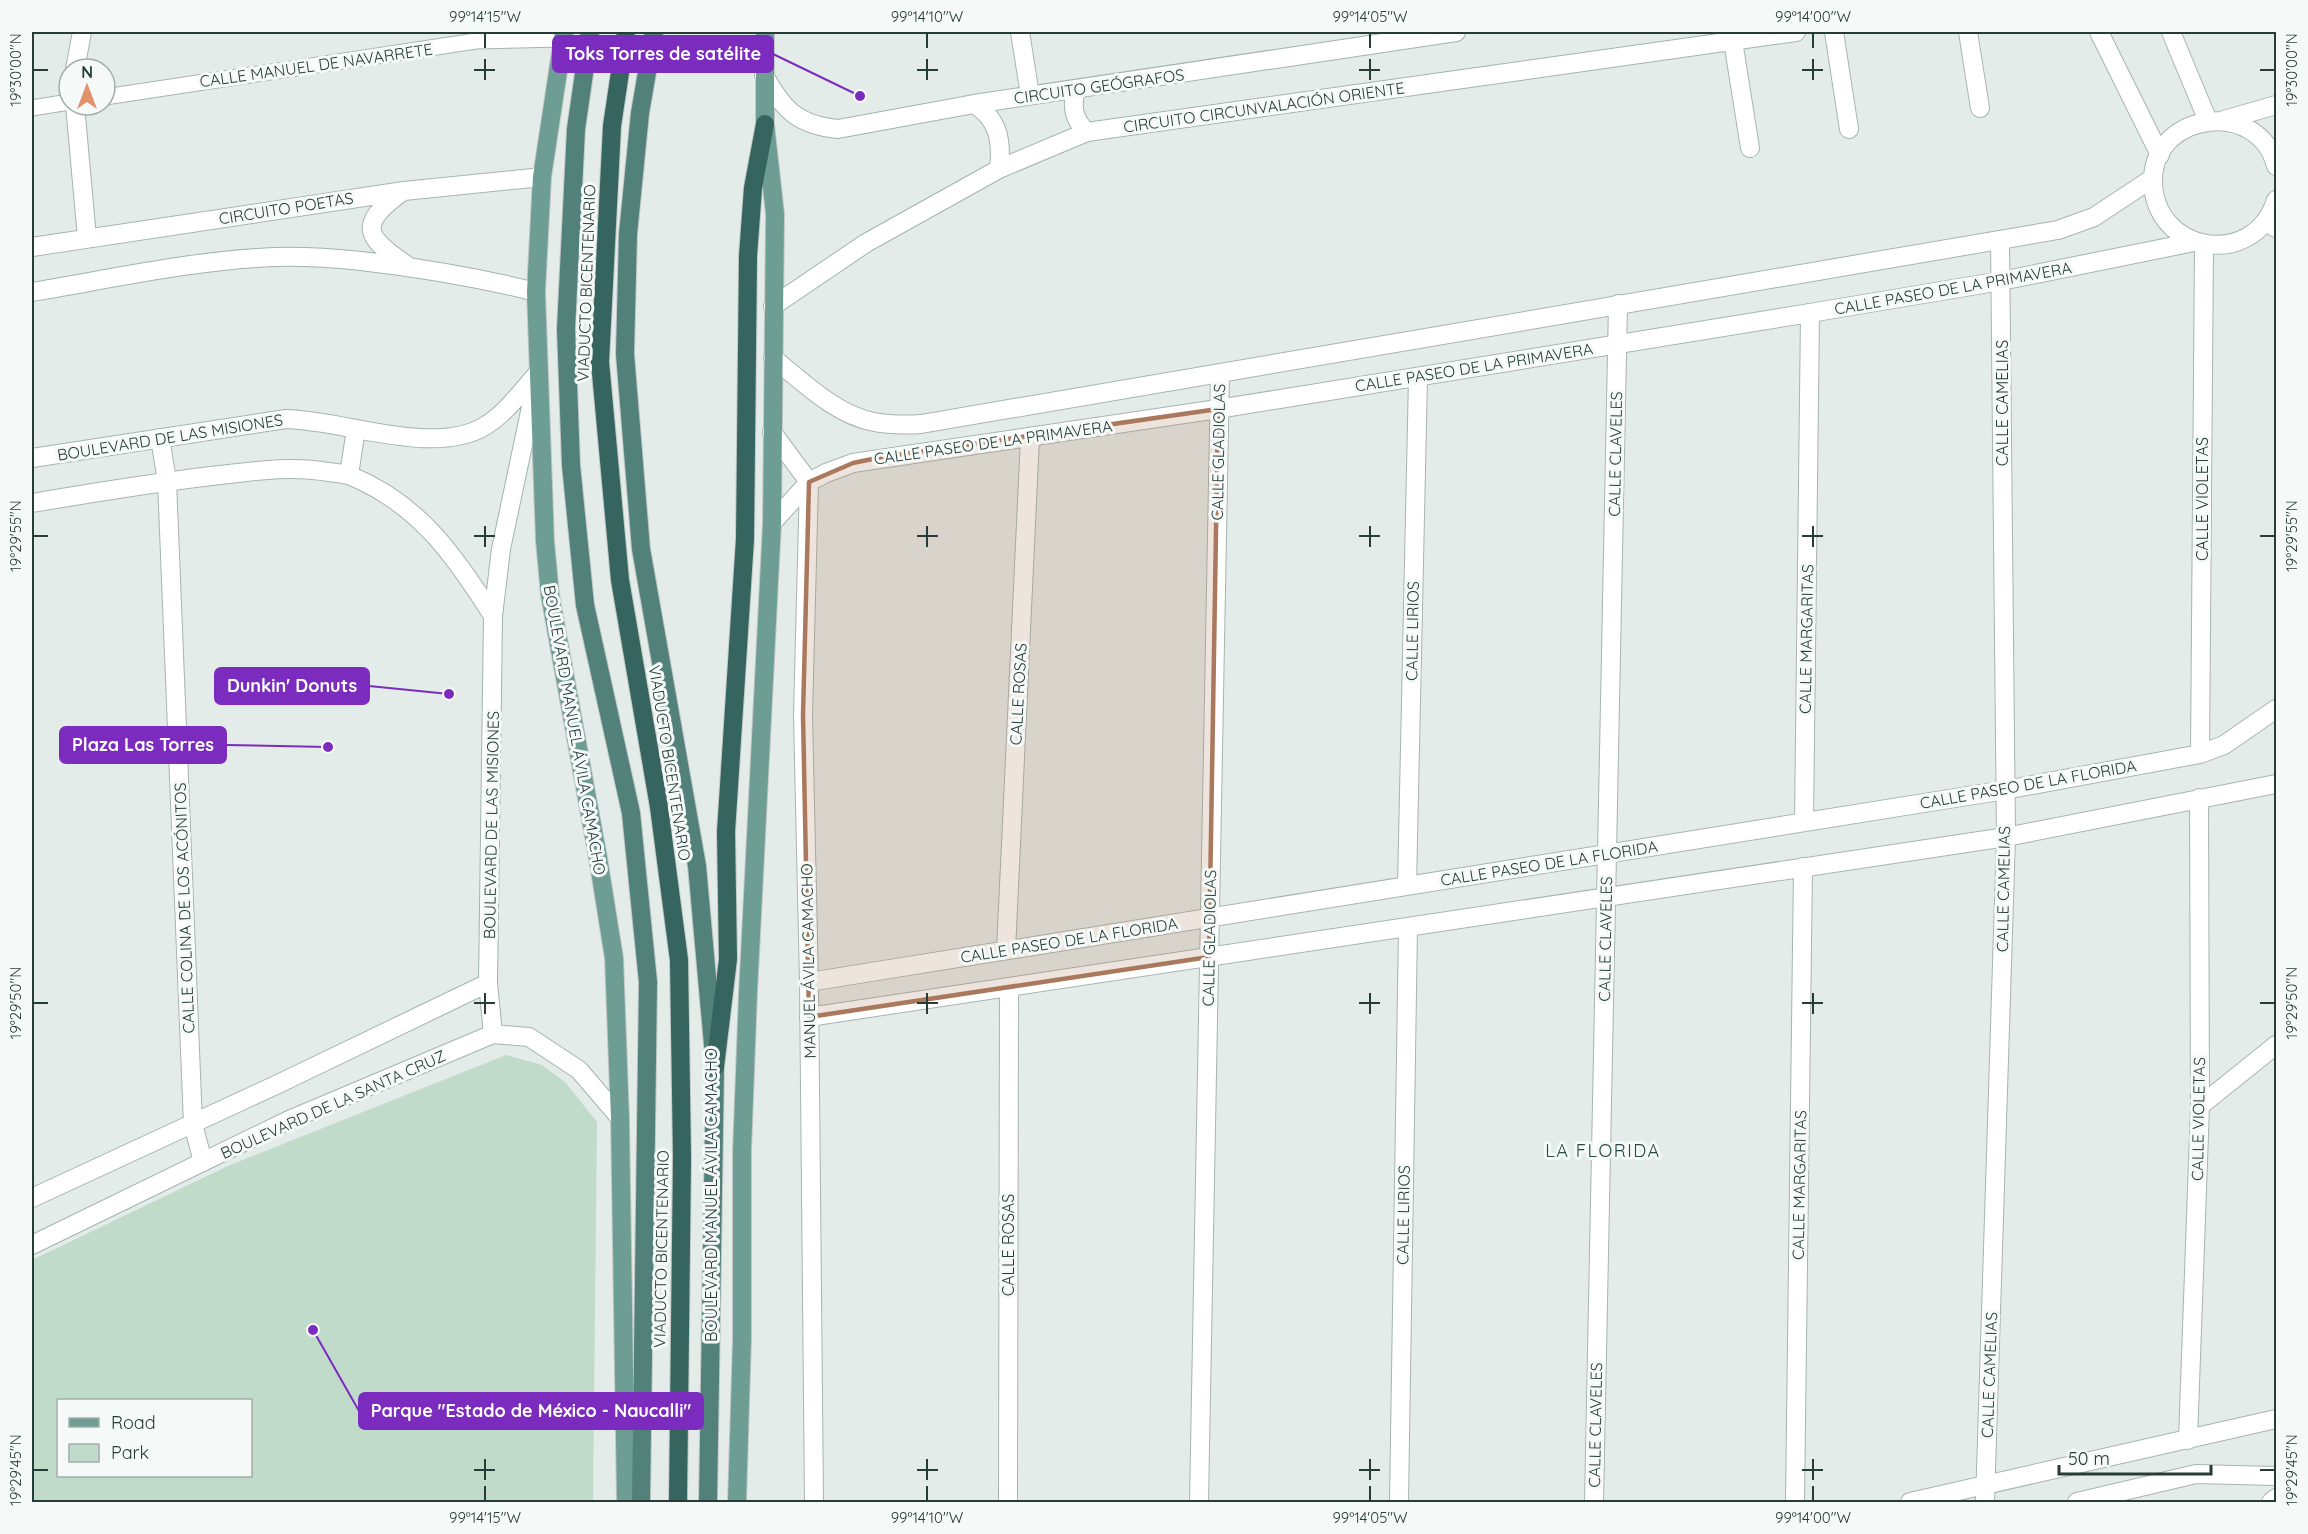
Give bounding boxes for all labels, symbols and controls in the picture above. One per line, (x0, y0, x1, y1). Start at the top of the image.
text: 99°14'15"W (449, 7, 521, 26)
text: 99°14'10"W (891, 7, 964, 26)
text: 99°14'05"W (1332, 7, 1408, 26)
text: 99°14'00"W (1775, 7, 1851, 26)
text: 19°30'00"N (6, 33, 25, 107)
text: 19°30'00"N (2282, 33, 2301, 107)
callout: Toks Torres de satélite (553, 36, 773, 72)
street label: CALLE MANUEL DE NAVARRETE (198, 39, 434, 91)
text: Toks Torres de satélite (565, 42, 761, 65)
north arrow (57, 57, 117, 117)
text: N (81, 62, 93, 82)
street label: CIRCUITO GEÓGRAFOS (1013, 64, 1185, 108)
street label: CIRCUITO CIRCUNVALACIÓN ORIENTE (1122, 77, 1406, 137)
street label: VIADUCTO BICENTENARIO (573, 184, 599, 382)
street label: CIRCUITO POETAS (217, 187, 355, 229)
street label: CALLE PASEO DE LA PRIMAVERA (1833, 257, 2073, 319)
street label: CALLE PASEO DE LA PRIMAVERA (1354, 338, 1594, 396)
street label: CALLE CAMELIAS (1992, 340, 2012, 466)
street label: CALLE GLADIOLAS (1207, 383, 1229, 521)
street label: CALLE CLAVELES (1604, 391, 1626, 517)
street label: BOULEVARD DE LAS MISIONES (56, 409, 284, 465)
street label: CALLE PASEO DE LA PRIMAVERA (872, 415, 1114, 469)
street label: CALLE VIOLETAS (2192, 437, 2212, 561)
text: 19°29'55"N (6, 500, 25, 572)
text: 19°29'55"N (2282, 500, 2301, 572)
street label: CALLE MARGARITAS (1795, 564, 1817, 714)
street label: CALLE LIRIOS (1401, 581, 1423, 681)
street label: BOULEVARD MANUEL ÁVILA CAMACHO (540, 583, 610, 877)
street label: CALLE ROSAS (1005, 642, 1031, 746)
street label: VIADUCTO BICENTENARIO (645, 664, 695, 862)
callout: Dunkin' Donuts (215, 668, 369, 704)
text: Dunkin' Donuts (227, 674, 357, 697)
street label: BOULEVARD DE LAS MISIONES (479, 711, 503, 939)
callout: Plaza Las Torres (60, 727, 226, 763)
text: Plaza Las Torres (72, 733, 214, 756)
street label: CALLE PASEO DE LA FLORIDA (1918, 755, 2138, 813)
street label: CALLE COLINA DE LOS ACÓNITOS (170, 782, 198, 1034)
street label: CALLE CAMELIAS (1992, 826, 2014, 952)
street label: CALLE PASEO DE LA FLORIDA (1439, 836, 1659, 890)
street label: MANUEL ÁVILA CAMACHO (796, 863, 820, 1059)
street label: CALLE GLADIOLAS (1198, 869, 1220, 1007)
street label: CALLE CLAVELES (1594, 876, 1616, 1002)
street label: CALLE PASEO DE LA FLORIDA (959, 913, 1179, 967)
text: 19°29'50"N (6, 967, 25, 1039)
text: 19°29'50"N (2282, 967, 2301, 1039)
street label: BOULEVARD DE LA SANTA CRUZ (217, 1045, 449, 1163)
street label: BOULEVARD MANUEL ÁVILA CAMACHO (701, 1048, 721, 1342)
street label: CALLE VIOLETAS (2187, 1057, 2209, 1181)
street label: CALLE MARGARITAS (1788, 1110, 1810, 1260)
district label: LA FLORIDA (1545, 1139, 1661, 1162)
street label: VIADUCTO BICENTENARIO (649, 1150, 673, 1348)
street label: CALLE LIRIOS (1392, 1165, 1414, 1265)
street label: CALLE ROSAS (998, 1194, 1018, 1296)
street label: CALLE CAMELIAS (1977, 1312, 2001, 1438)
street label: CALLE CLAVELES (1584, 1362, 1606, 1488)
callout: Parque "Estado de México - Naucalli" (359, 1393, 703, 1429)
legend (57, 1399, 252, 1477)
text: Parque "Estado de México - Naucalli" (371, 1399, 691, 1422)
text: Road (111, 1411, 156, 1434)
text: 19°29'45"N (6, 1434, 25, 1506)
text: 19°29'45"N (2282, 1434, 2301, 1506)
scale bar (2059, 1438, 2210, 1476)
text: Park (111, 1441, 149, 1464)
text: 50 m (2068, 1447, 2110, 1470)
text: 99°14'15"W (449, 1508, 521, 1527)
text: 99°14'10"W (891, 1508, 964, 1527)
text: 99°14'05"W (1332, 1508, 1408, 1527)
text: 99°14'00"W (1775, 1508, 1851, 1527)

